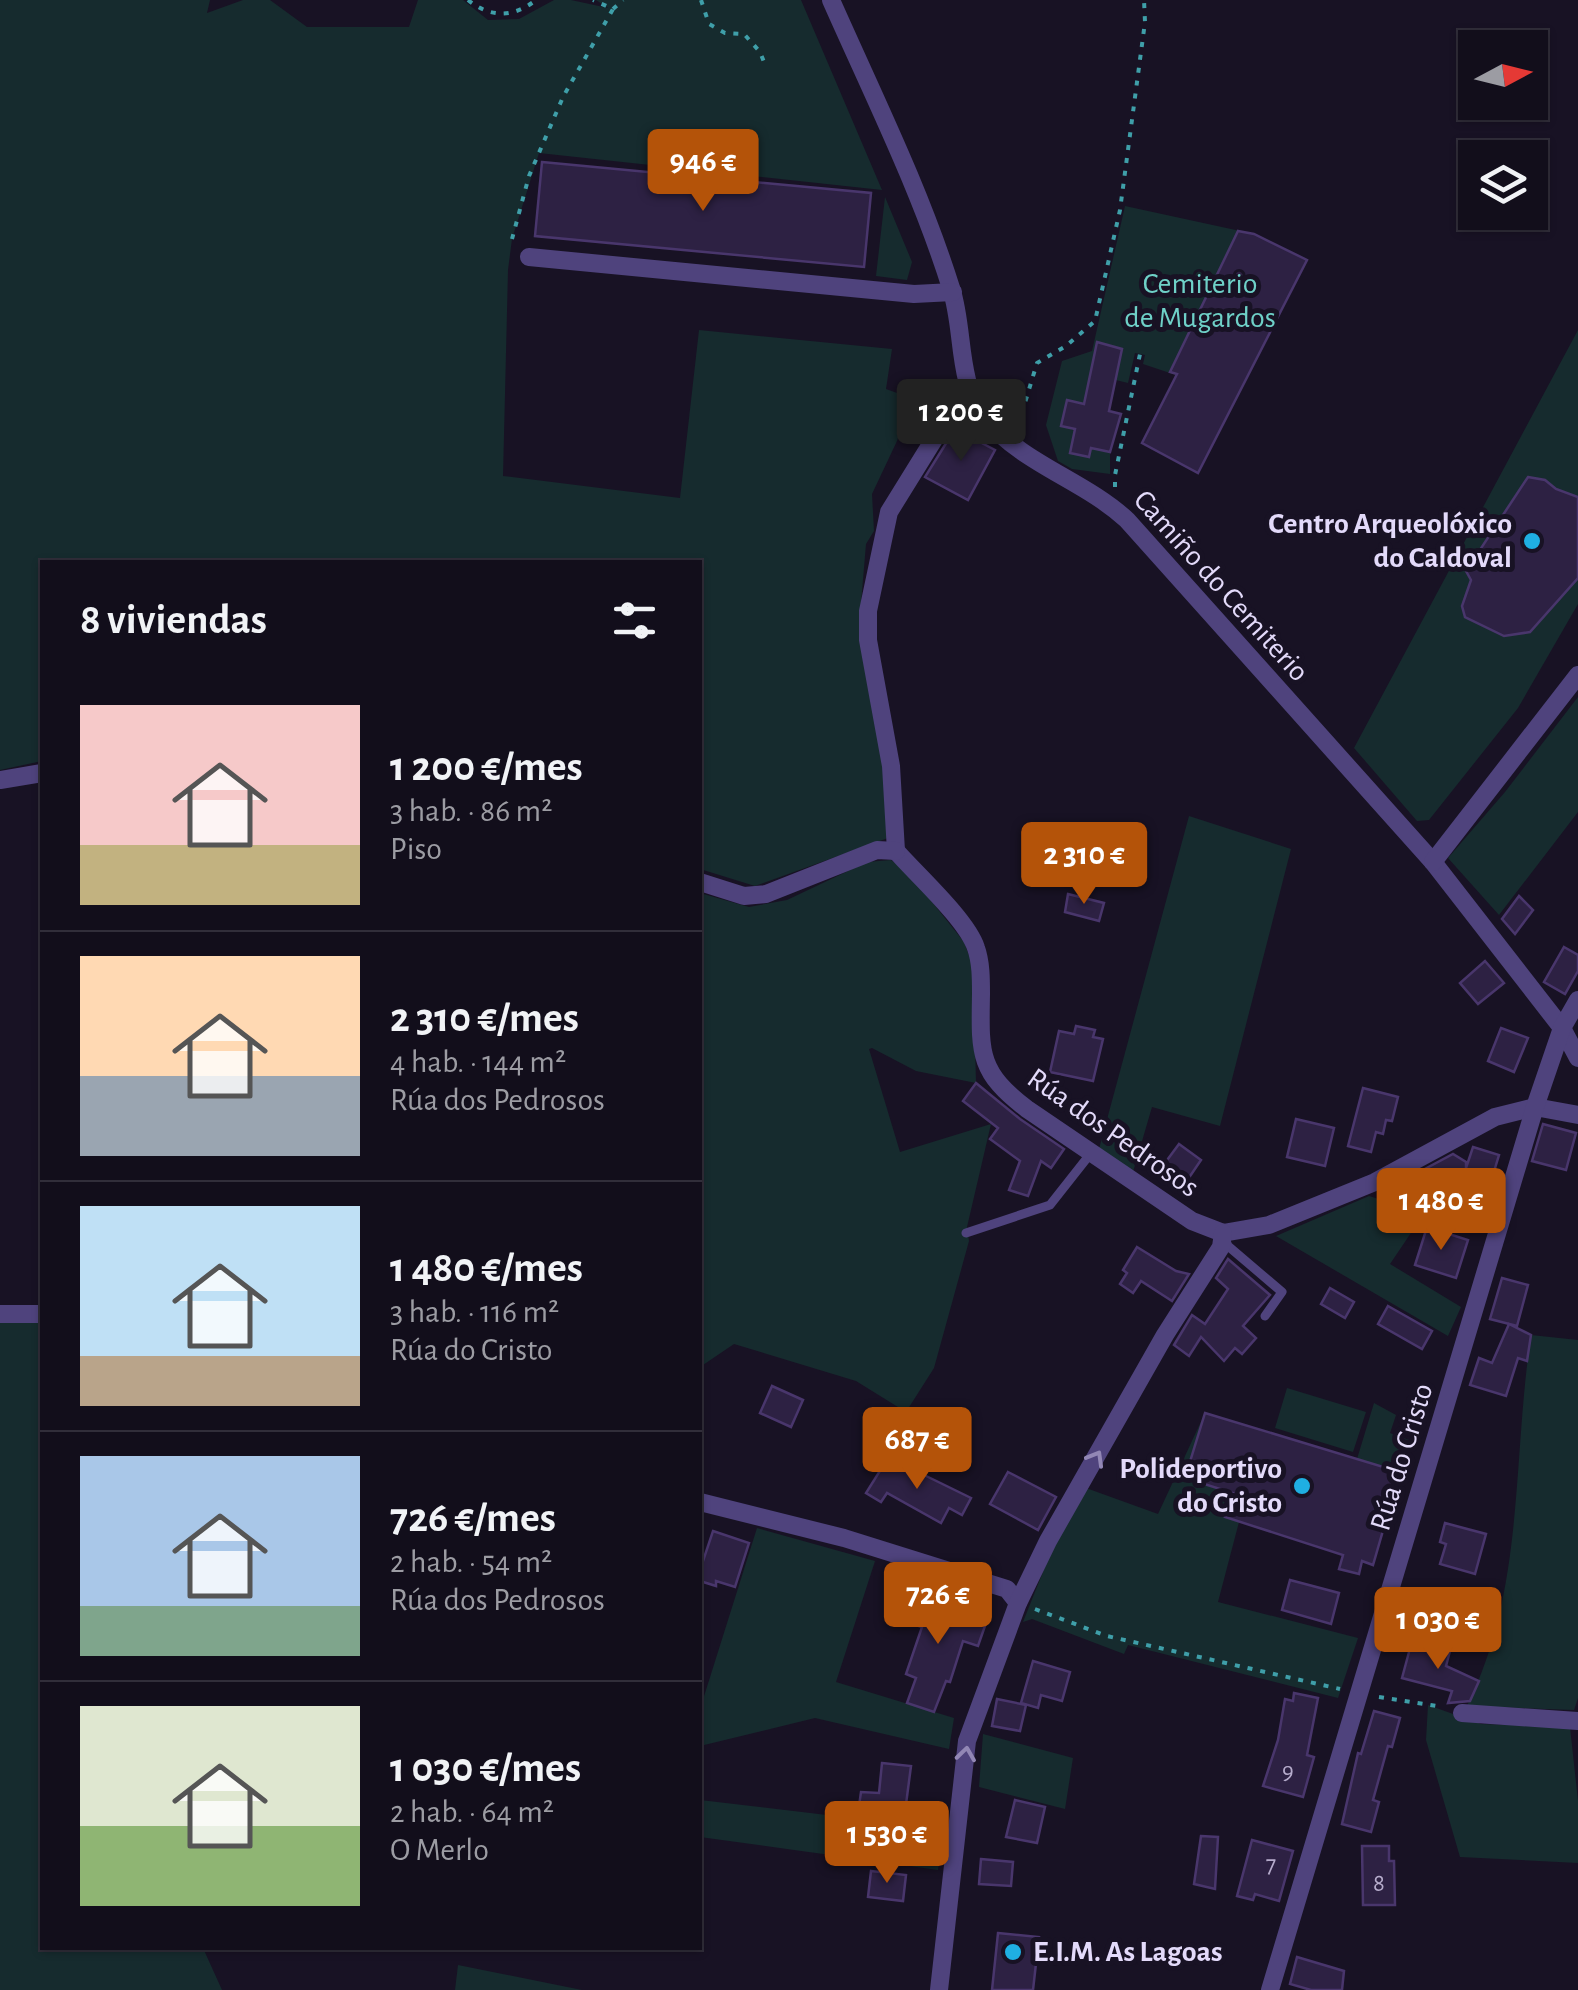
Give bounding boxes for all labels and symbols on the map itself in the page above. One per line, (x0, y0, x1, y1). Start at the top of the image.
north arrow (1458, 30, 1548, 120)
pin: 946 € (633, 129, 773, 214)
park label: Cemiterio de Mugardos (1124, 269, 1276, 333)
pin: 1 200 € (869, 379, 1053, 464)
street label: Camiño do Cemiterio (1128, 485, 1314, 687)
place label: Centro Arqueolóxico do Caldoval (1268, 509, 1512, 573)
marker: Centro Arqueolóxico do Caldoval (1521, 530, 1543, 552)
pin: 2 310 € (992, 822, 1176, 907)
street label: Rúa dos Pedrosos (1022, 1063, 1204, 1203)
pin: 1 480 € (1349, 1168, 1533, 1253)
street label: Rúa do Cristo (1365, 1380, 1439, 1534)
pin: 687 € (847, 1407, 987, 1492)
one-way arrow (1084, 1451, 1104, 1469)
place label: Polideportivo do Cristo (1119, 1454, 1282, 1518)
marker: Polideportivo do Cristo (1291, 1475, 1313, 1497)
pin: 726 € (868, 1562, 1008, 1647)
pin: 1 030 € (1346, 1587, 1530, 1672)
one-way arrow (955, 1746, 976, 1762)
house number: 9 (1282, 1759, 1294, 1784)
pin: 1 530 € (795, 1801, 979, 1886)
house number: 7 (1266, 1852, 1276, 1877)
house number: 8 (1373, 1871, 1385, 1896)
place label: E.I.M. As Lagoas (1033, 1937, 1223, 1967)
marker: E.I.M. As Lagoas (1002, 1941, 1024, 1963)

